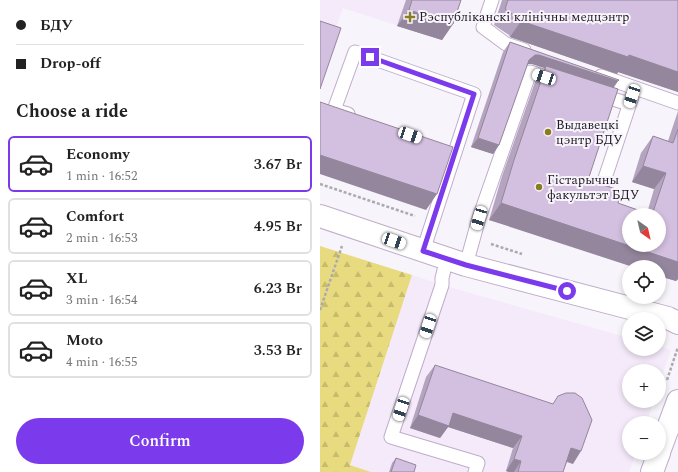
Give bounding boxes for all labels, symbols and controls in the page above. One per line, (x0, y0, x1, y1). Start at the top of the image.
place label: Рэспубліканскі клінічны медцэнтр (419, 7, 629, 27)
marker: Рэспубліканскі клінічны медцэнтр (404, 11, 416, 23)
text: БДУ (40, 14, 73, 37)
route end (361, 48, 379, 66)
text: Drop-off (40, 52, 101, 75)
car (531, 68, 557, 86)
car (622, 83, 642, 109)
text: Choose a ride (16, 98, 128, 125)
place label: Выдавецкі цэнтр БДУ (556, 115, 622, 150)
car (397, 125, 423, 145)
marker: Выдавецкі цэнтр БДУ (543, 127, 553, 137)
text: Economy (66, 143, 130, 166)
icon: car (18, 146, 54, 182)
text: 3.67 Br (254, 153, 302, 176)
text: 1 min · 16:52 (66, 166, 138, 186)
place label: Гістарычны факультэт БДУ (547, 170, 639, 205)
marker: Гістарычны факультэт БДУ (534, 182, 544, 192)
text: Comfort (66, 205, 124, 228)
car (470, 205, 488, 231)
icon: car (18, 208, 54, 244)
north arrow (622, 208, 666, 252)
map controls (622, 208, 666, 460)
text: 4.95 Br (254, 215, 302, 238)
text: 2 min · 16:53 (66, 228, 138, 248)
car (381, 231, 407, 251)
button: locate (622, 260, 666, 304)
text: XL (66, 267, 87, 290)
icon: car (18, 270, 54, 306)
text: 6.23 Br (254, 277, 302, 300)
route start (558, 282, 576, 300)
text: 3 min · 16:54 (66, 290, 138, 310)
button: layers (622, 312, 666, 356)
car (419, 313, 437, 339)
text: Moto (66, 329, 103, 352)
icon: car (18, 332, 54, 368)
text: 3.53 Br (254, 339, 302, 362)
text: 4 min · 16:55 (66, 352, 138, 372)
button: + (622, 364, 666, 408)
car (392, 396, 410, 422)
button: − (622, 416, 666, 460)
button: Confirm (16, 418, 304, 464)

